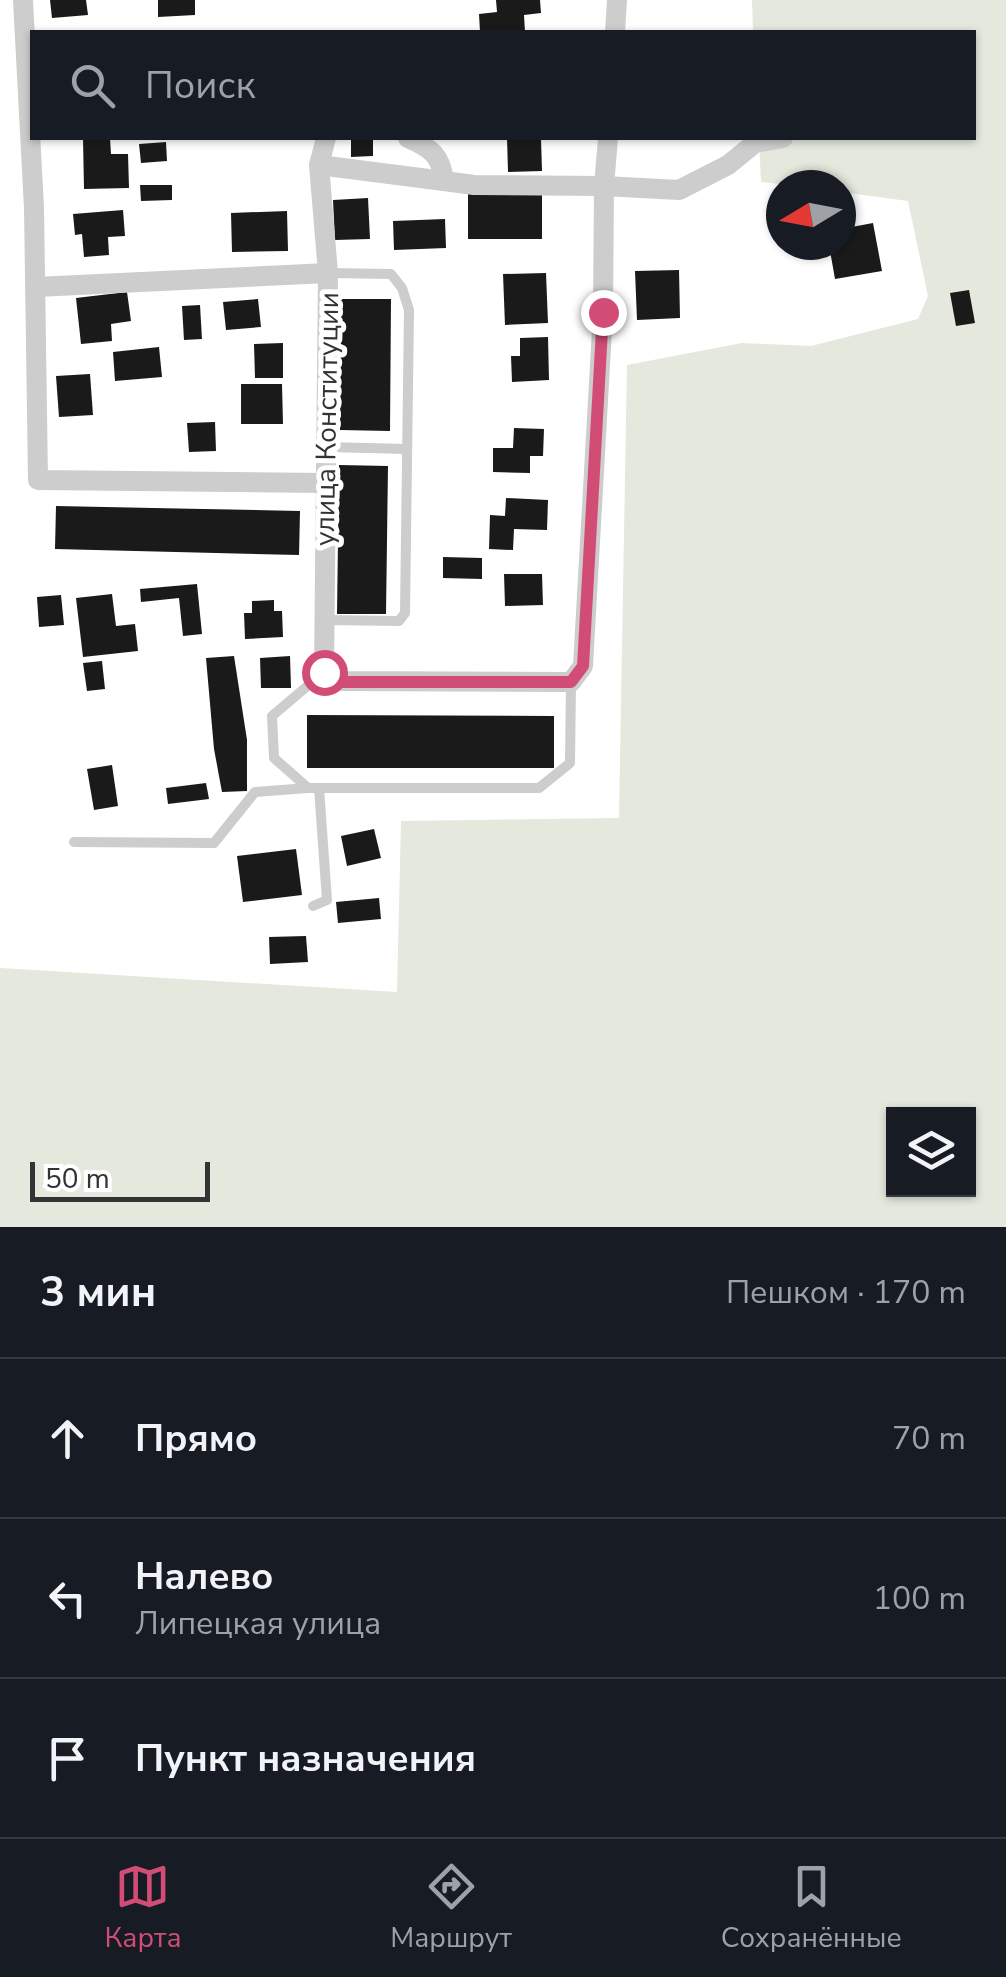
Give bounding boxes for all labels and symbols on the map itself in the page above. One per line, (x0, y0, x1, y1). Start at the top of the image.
north arrow (766, 170, 856, 260)
route end (581, 290, 627, 336)
street label: улица Конституции (306, 292, 348, 546)
route start (302, 650, 348, 696)
scale bar (30, 1157, 210, 1202)

